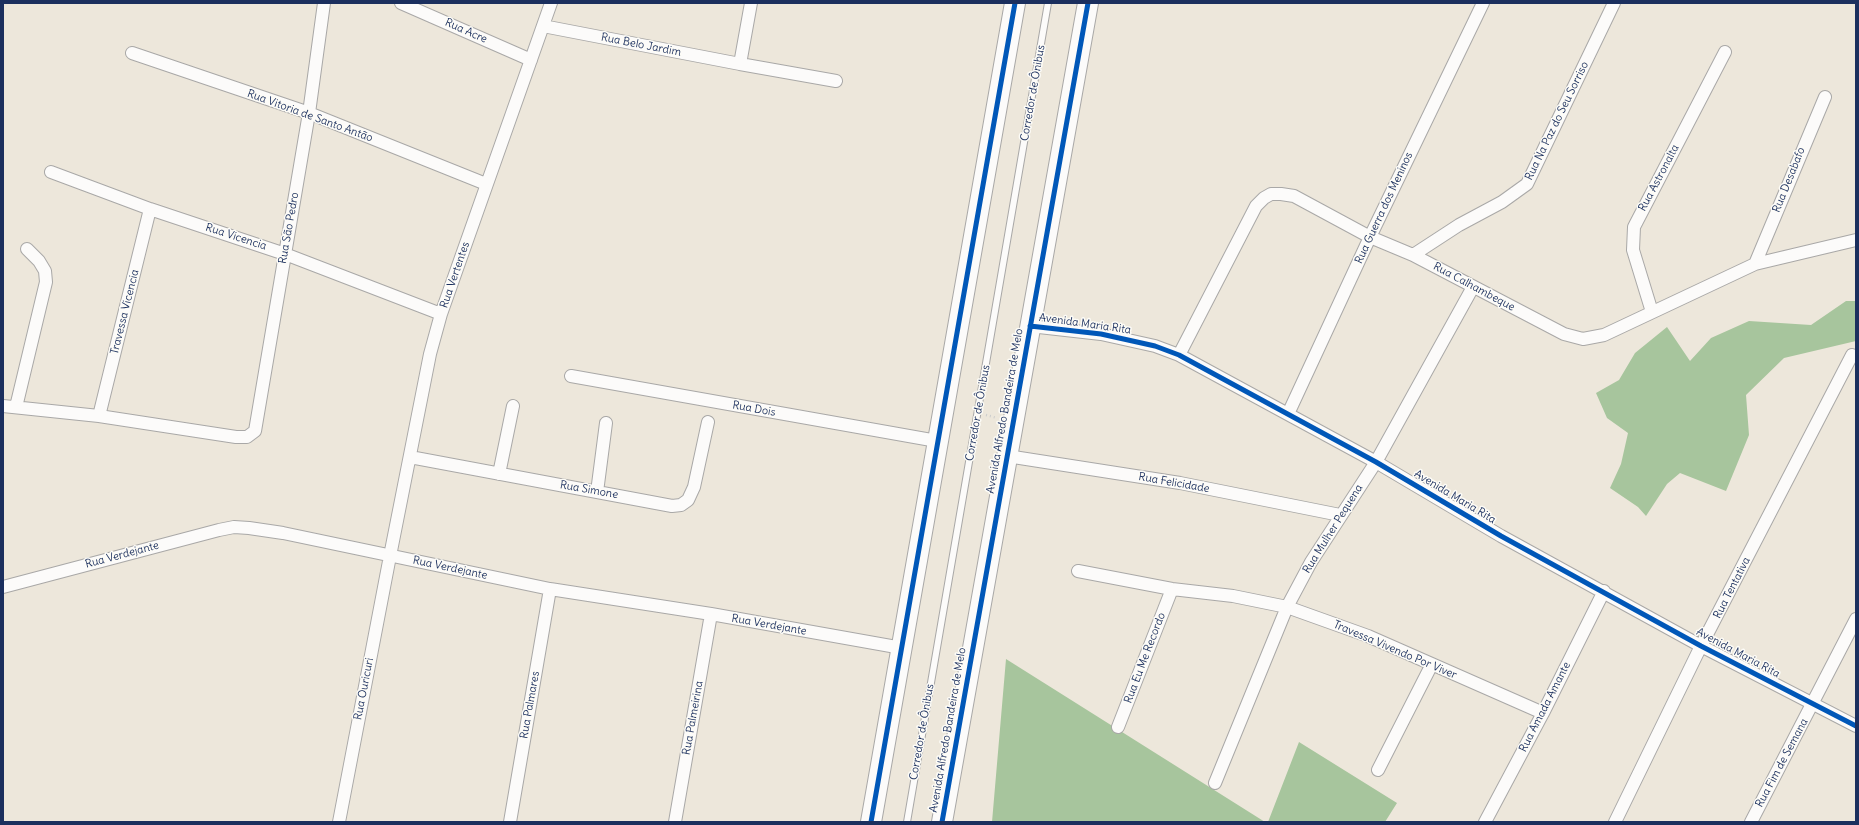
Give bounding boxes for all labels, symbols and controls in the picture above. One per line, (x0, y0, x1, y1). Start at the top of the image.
street label: Rua Acre (443, 16, 489, 46)
street label: Rua Belo Jardim (600, 31, 682, 59)
street label: Corredor de Ônibus (1018, 44, 1048, 142)
street label: Rua Na Paz do Seu Sorriso (1522, 60, 1592, 182)
street label: Rua Vitoria de Santo Antão (245, 87, 375, 145)
street label: Rua Astronalta (1636, 142, 1682, 214)
street label: Rua Desabafo (1770, 145, 1808, 215)
street label: Rua Guerra dos Meninos (1352, 150, 1416, 266)
street label: Rua São Pedro (276, 191, 302, 265)
street label: Rua Vicencia (204, 221, 268, 253)
street label: Rua Vertentes (437, 240, 473, 310)
street label: Rua Calhambeque (1431, 260, 1517, 314)
street label: Travessa Vicencia (108, 268, 142, 356)
street label: Avenida Maria Rita (1038, 311, 1132, 337)
street label: Avenida Alfredo Bandeira de Melo (984, 328, 1026, 494)
street label: Corredor de Ônibus (963, 364, 993, 462)
street label: Rua Dois (731, 399, 777, 419)
street label: Avenida Maria Rita (1412, 467, 1498, 527)
street label: Rua Felicidade (1138, 470, 1210, 496)
street label: Rua Simone (559, 478, 619, 502)
street label: Rua Mulher Pequena (1300, 482, 1366, 576)
street label: Rua Verdejante (84, 539, 160, 571)
street label: Rua Verdejante (412, 554, 488, 582)
street label: Rua Tentativa (1711, 555, 1753, 621)
street label: Rua Eu Me Recordo (1122, 611, 1168, 705)
street label: Rua Verdejante (731, 612, 807, 638)
street label: Travessa Vivendo Por Viver (1331, 618, 1459, 682)
street label: Avenida Maria Rita (1694, 625, 1782, 681)
street label: Avenida Alfredo Bandeira de Melo (927, 647, 969, 813)
street label: Rua Ouricuri (352, 657, 376, 721)
street label: Rua Amada Amante (1517, 660, 1573, 754)
street label: Rua Palmares (518, 670, 542, 740)
street label: Rua Palmeirina (680, 680, 706, 756)
street label: Corredor de Ônibus (907, 683, 937, 781)
street label: Rua Fim de Semana (1753, 716, 1811, 810)

